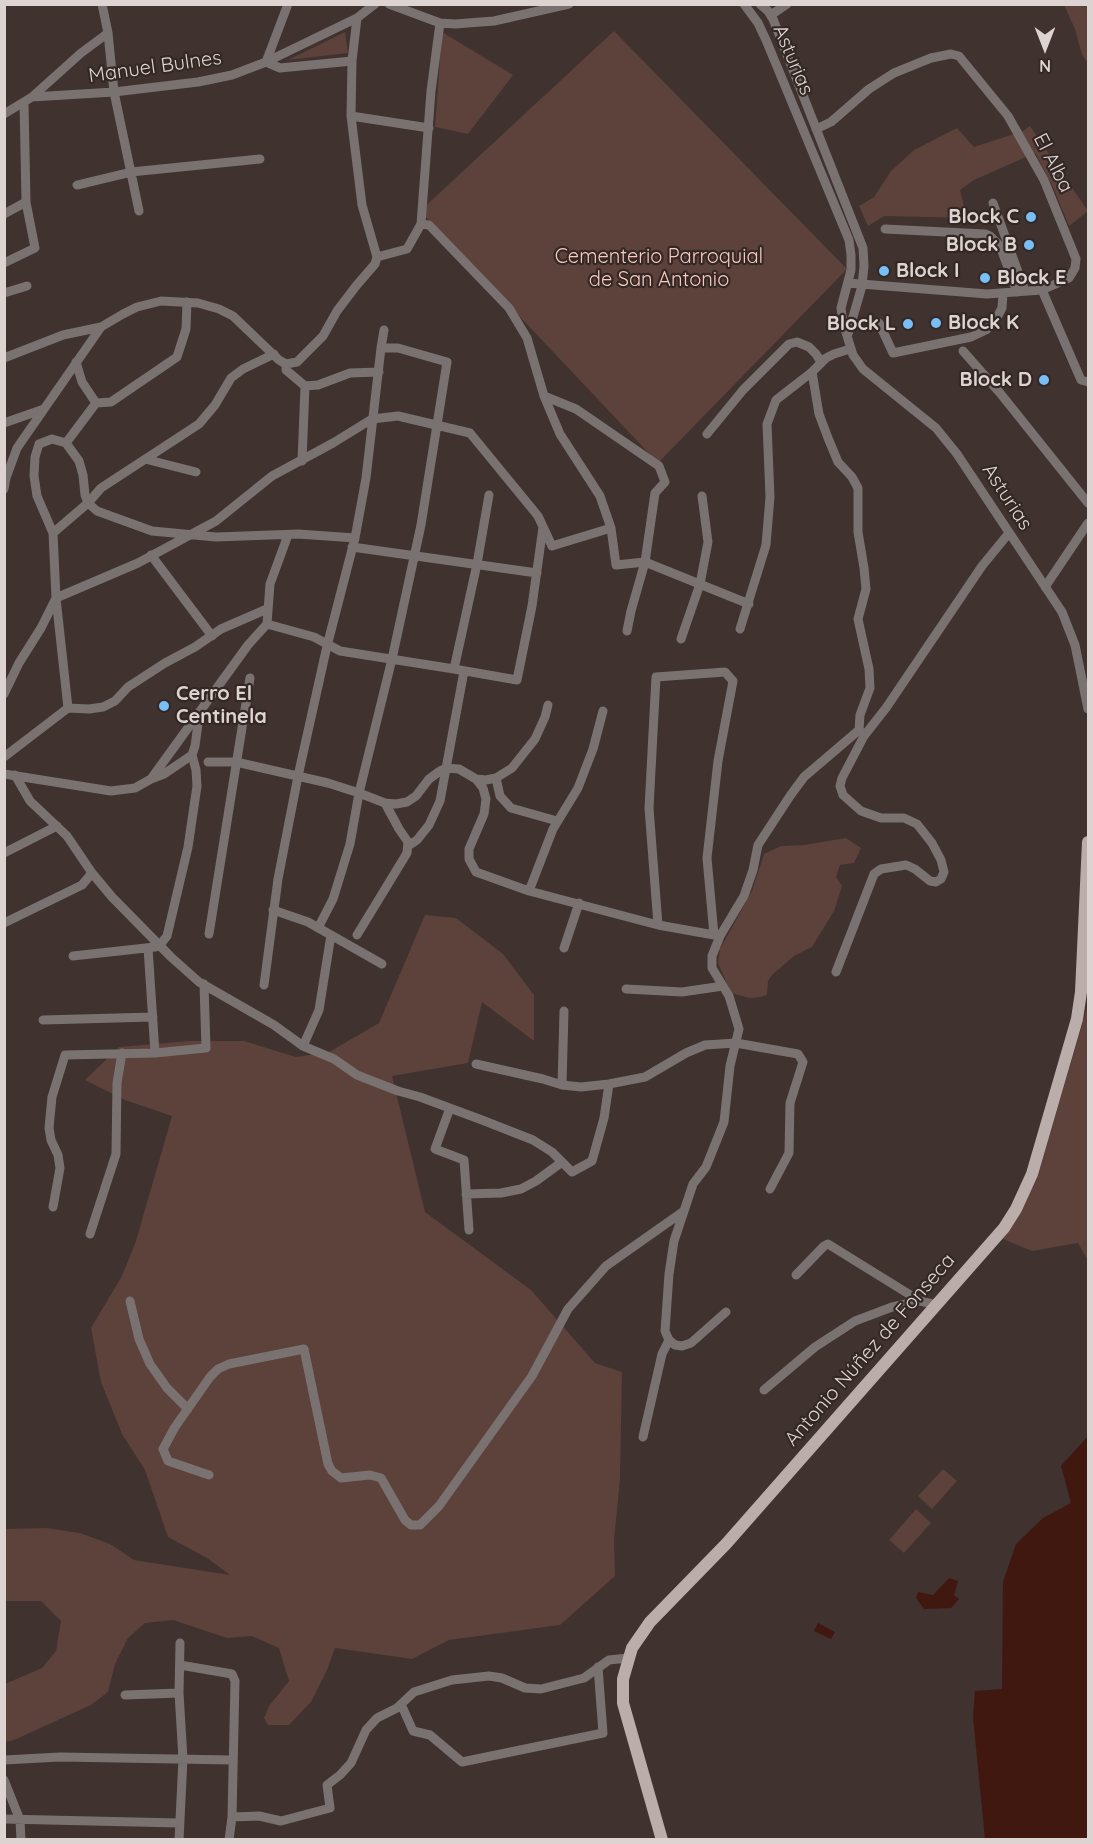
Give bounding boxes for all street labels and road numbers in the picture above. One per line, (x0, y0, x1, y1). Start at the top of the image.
street label: Asturias (768, 21, 818, 99)
street label: Manuel Bulnes (87, 46, 223, 88)
street label: El Alba (1028, 129, 1078, 197)
street label: Asturias (977, 459, 1037, 535)
street label: Antonio Núñez de Fonseca (780, 1249, 960, 1451)

